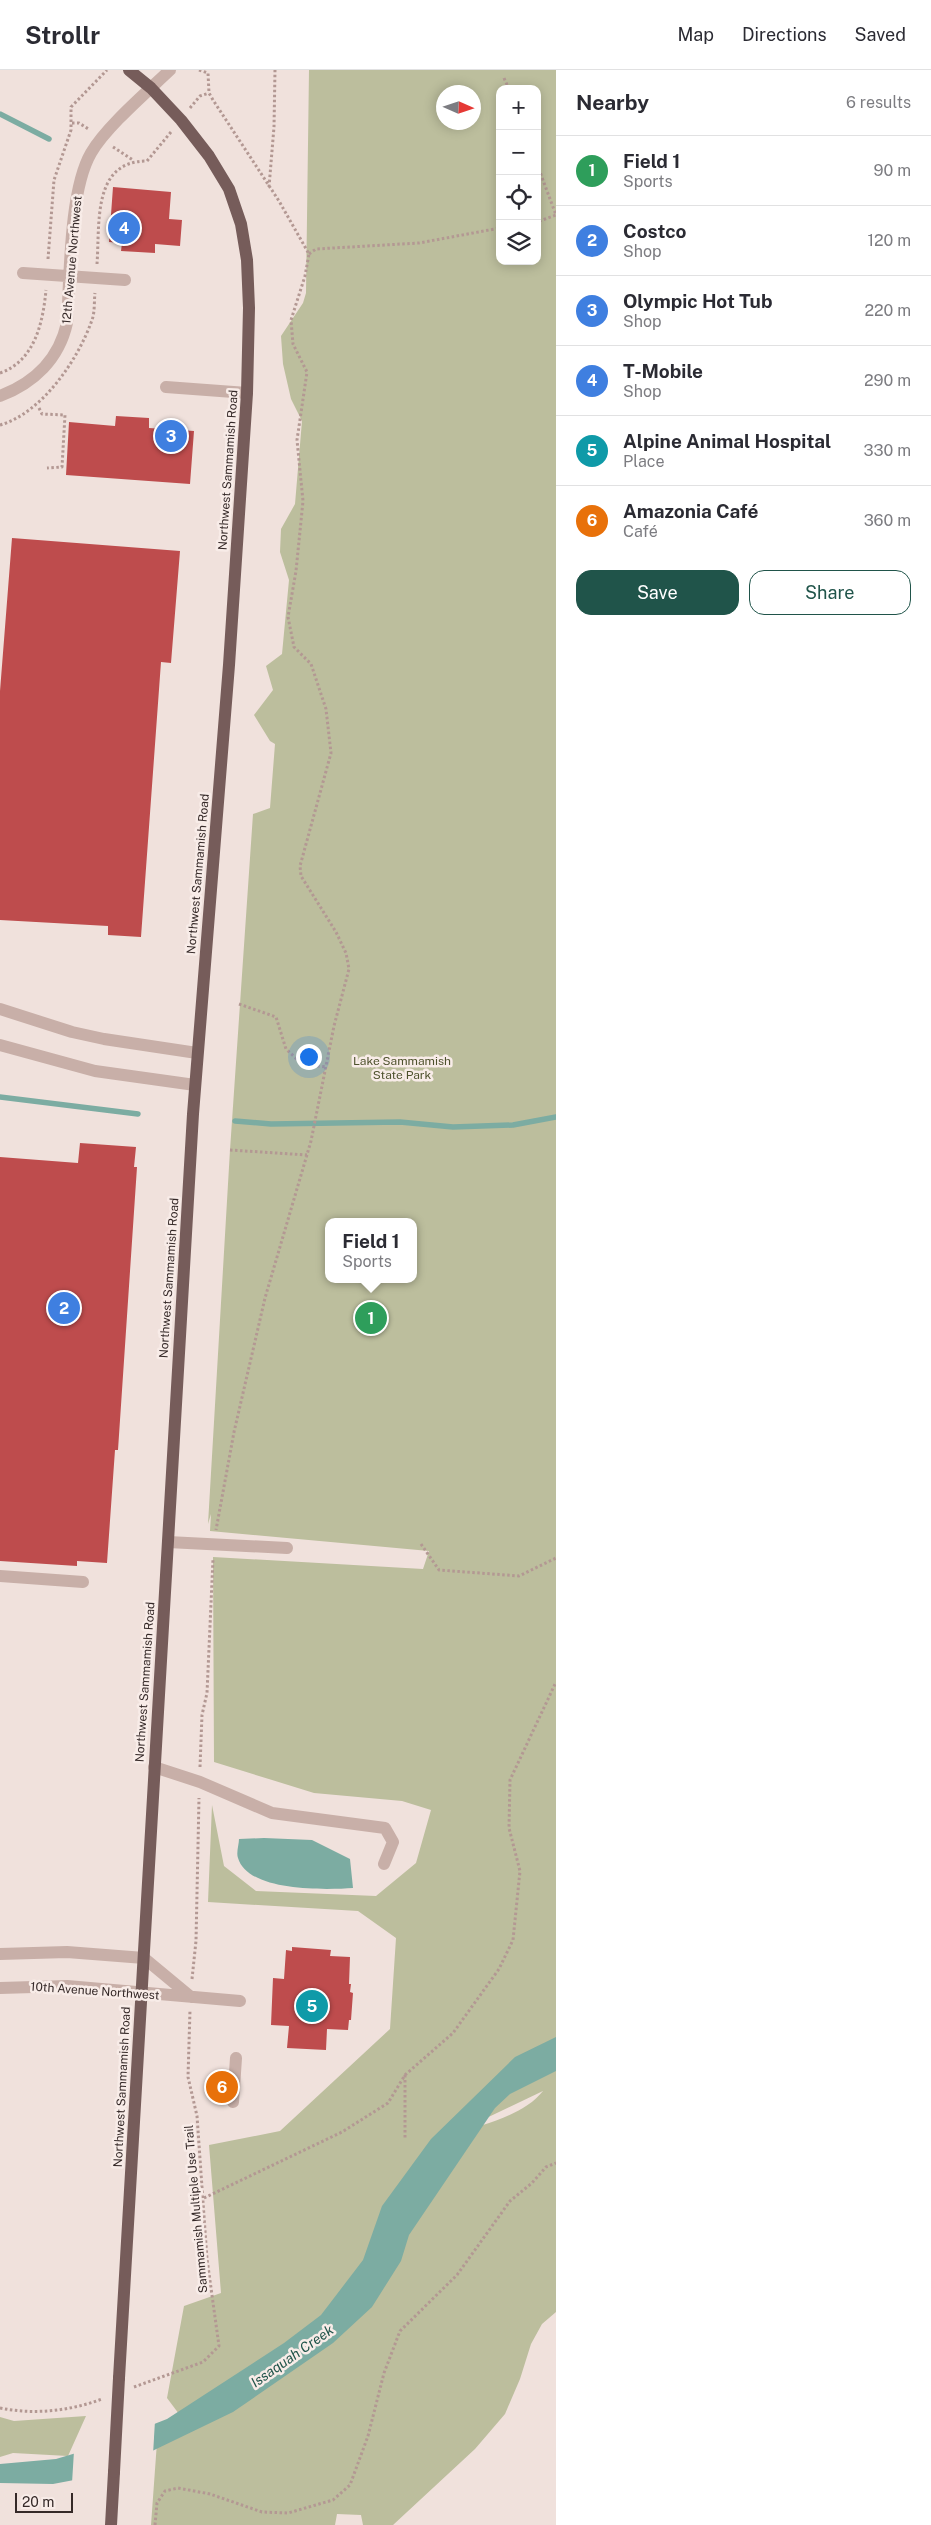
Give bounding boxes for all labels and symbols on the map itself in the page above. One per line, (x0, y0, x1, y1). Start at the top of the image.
north arrow (436, 85, 481, 130)
street label: 12th Avenue Northwest (59, 195, 85, 325)
pin: 4 (108, 209, 140, 247)
street label: Northwest Sammamish Road (215, 389, 241, 551)
pin: 3 (155, 417, 187, 455)
street label: Northwest Sammamish Road (184, 793, 212, 955)
your location (296, 1044, 322, 1070)
park label: Lake Sammamish State Park (353, 1054, 451, 1082)
street label: Northwest Sammamish Road (156, 1197, 182, 1359)
pin: 2 (48, 1289, 80, 1327)
pin: 1 (355, 1299, 387, 1337)
street label: Northwest Sammamish Road (132, 1601, 158, 1763)
street label: 10th Avenue Northwest (30, 1980, 160, 2003)
pin: 5 (296, 1987, 328, 2025)
street label: Northwest Sammamish Road (111, 2006, 133, 2168)
pin: 6 (206, 2068, 238, 2106)
street label: Sammamish Multiple Use Trail (182, 2124, 210, 2294)
water label: Issaquah Creek (248, 2321, 337, 2390)
scale bar (15, 2490, 72, 2513)

